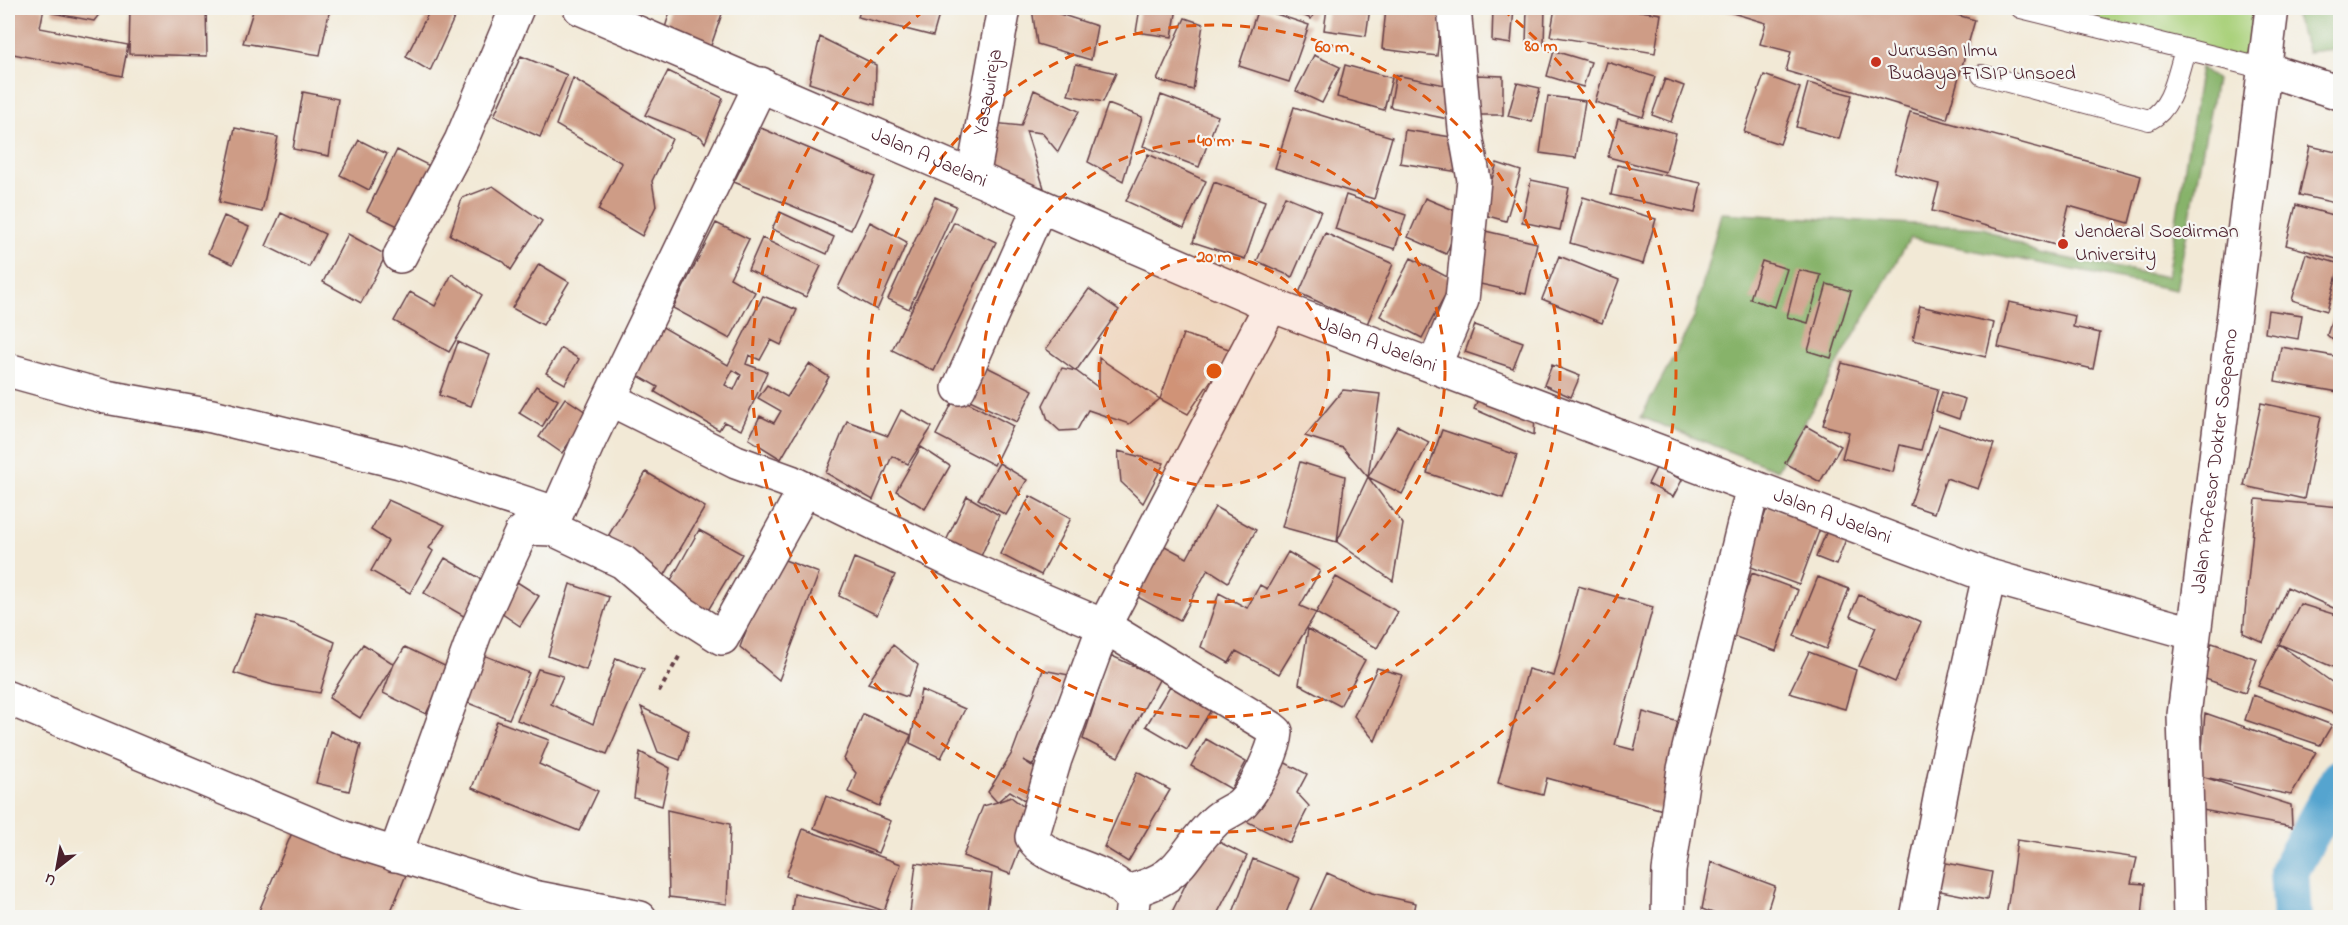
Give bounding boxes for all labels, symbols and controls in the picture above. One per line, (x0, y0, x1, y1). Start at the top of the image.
text: 80 m (1524, 34, 1558, 60)
text: 60 m (1315, 35, 1349, 61)
place label: Jurusan Ilmu Budaya FISIP Unsoed (1887, 37, 2076, 89)
street label: Yasawireja (966, 47, 1011, 138)
marker: Jurusan Ilmu Budaya FISIP Unsoed (1869, 55, 1883, 69)
street label: Jalan A Jaelani (866, 120, 992, 196)
text: 40 m (1197, 129, 1231, 155)
place label: Jenderal Soedirman University (2075, 218, 2239, 270)
marker: Jenderal Soedirman University (2056, 237, 2070, 251)
text: 20 m (1195, 245, 1232, 271)
street label: Jalan A Jaelani (1314, 310, 1441, 381)
street label: Jalan Profesor Dokter Soeparno (2185, 327, 2247, 595)
centre of rings (1204, 361, 1224, 381)
street label: Jalan A Jaelani (1769, 481, 1895, 552)
north arrow (27, 838, 87, 898)
text: U (40, 866, 61, 892)

